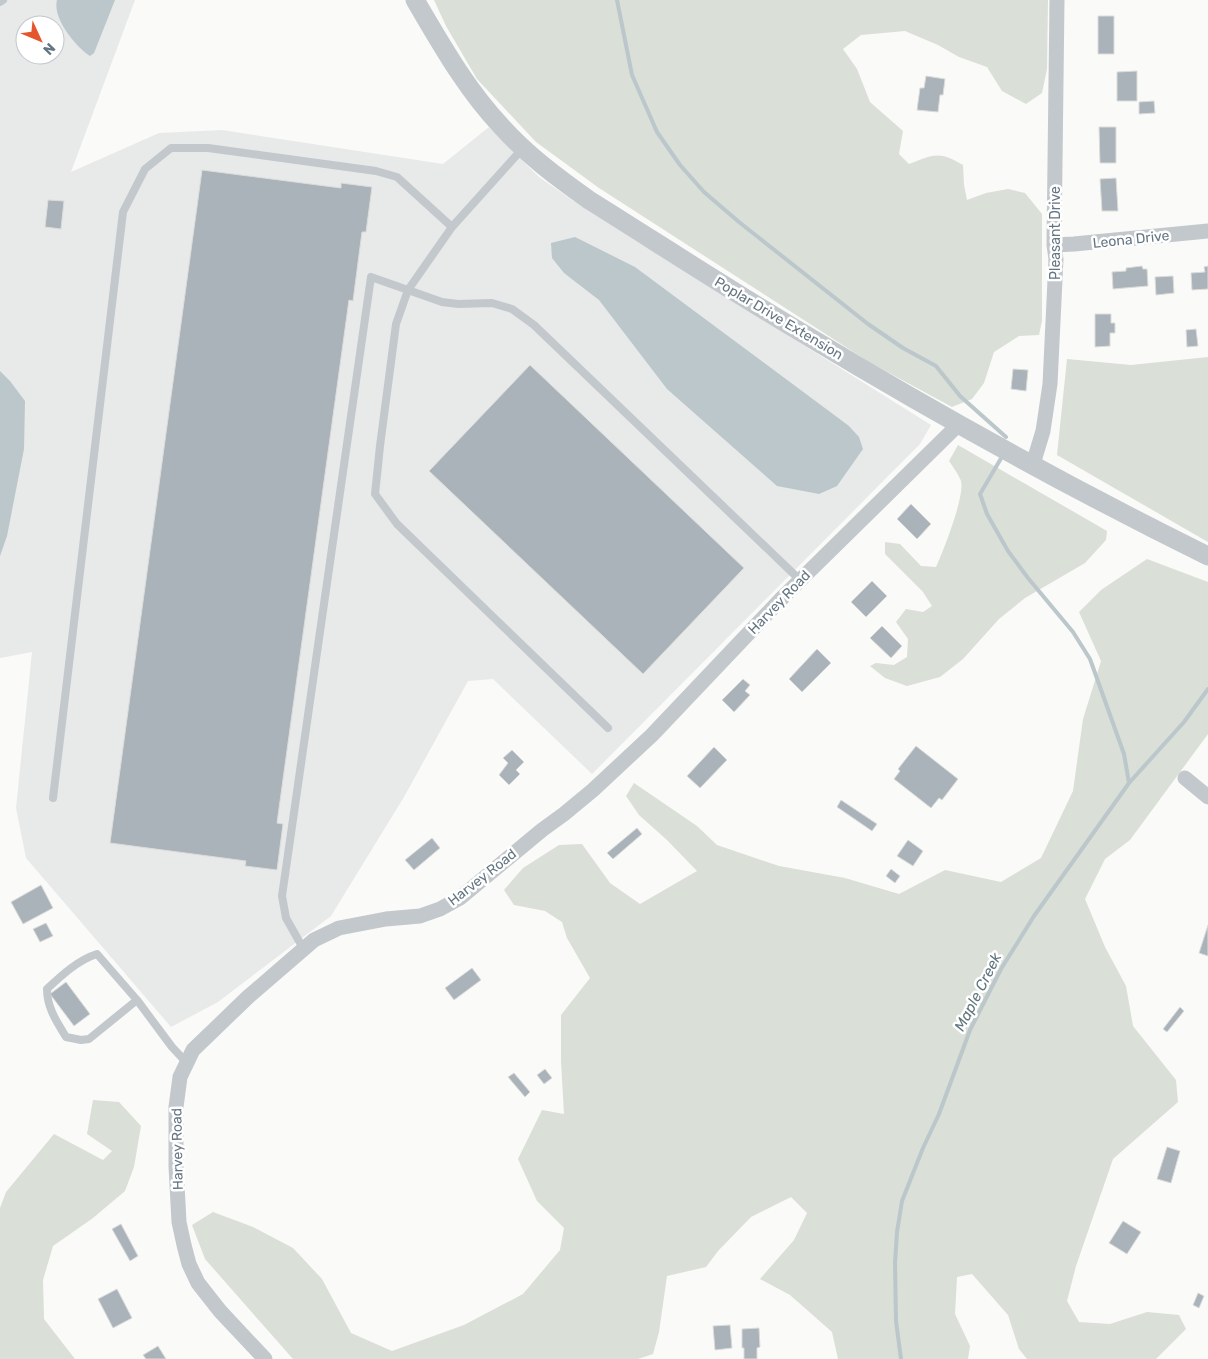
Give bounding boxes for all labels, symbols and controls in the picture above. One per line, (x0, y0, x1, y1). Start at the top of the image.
north arrow (15, 15, 65, 65)
text: N (39, 39, 59, 58)
street label: Pleasant Drive (1047, 186, 1064, 280)
street label: Leona Drive (1092, 227, 1170, 252)
street label: Poplar Drive Extension (711, 273, 846, 364)
street label: Harvey Road (745, 567, 814, 638)
street label: Harvey Road (445, 845, 520, 909)
water label: Maple Creek (951, 950, 1006, 1034)
street label: Harvey Road (168, 1108, 187, 1190)

